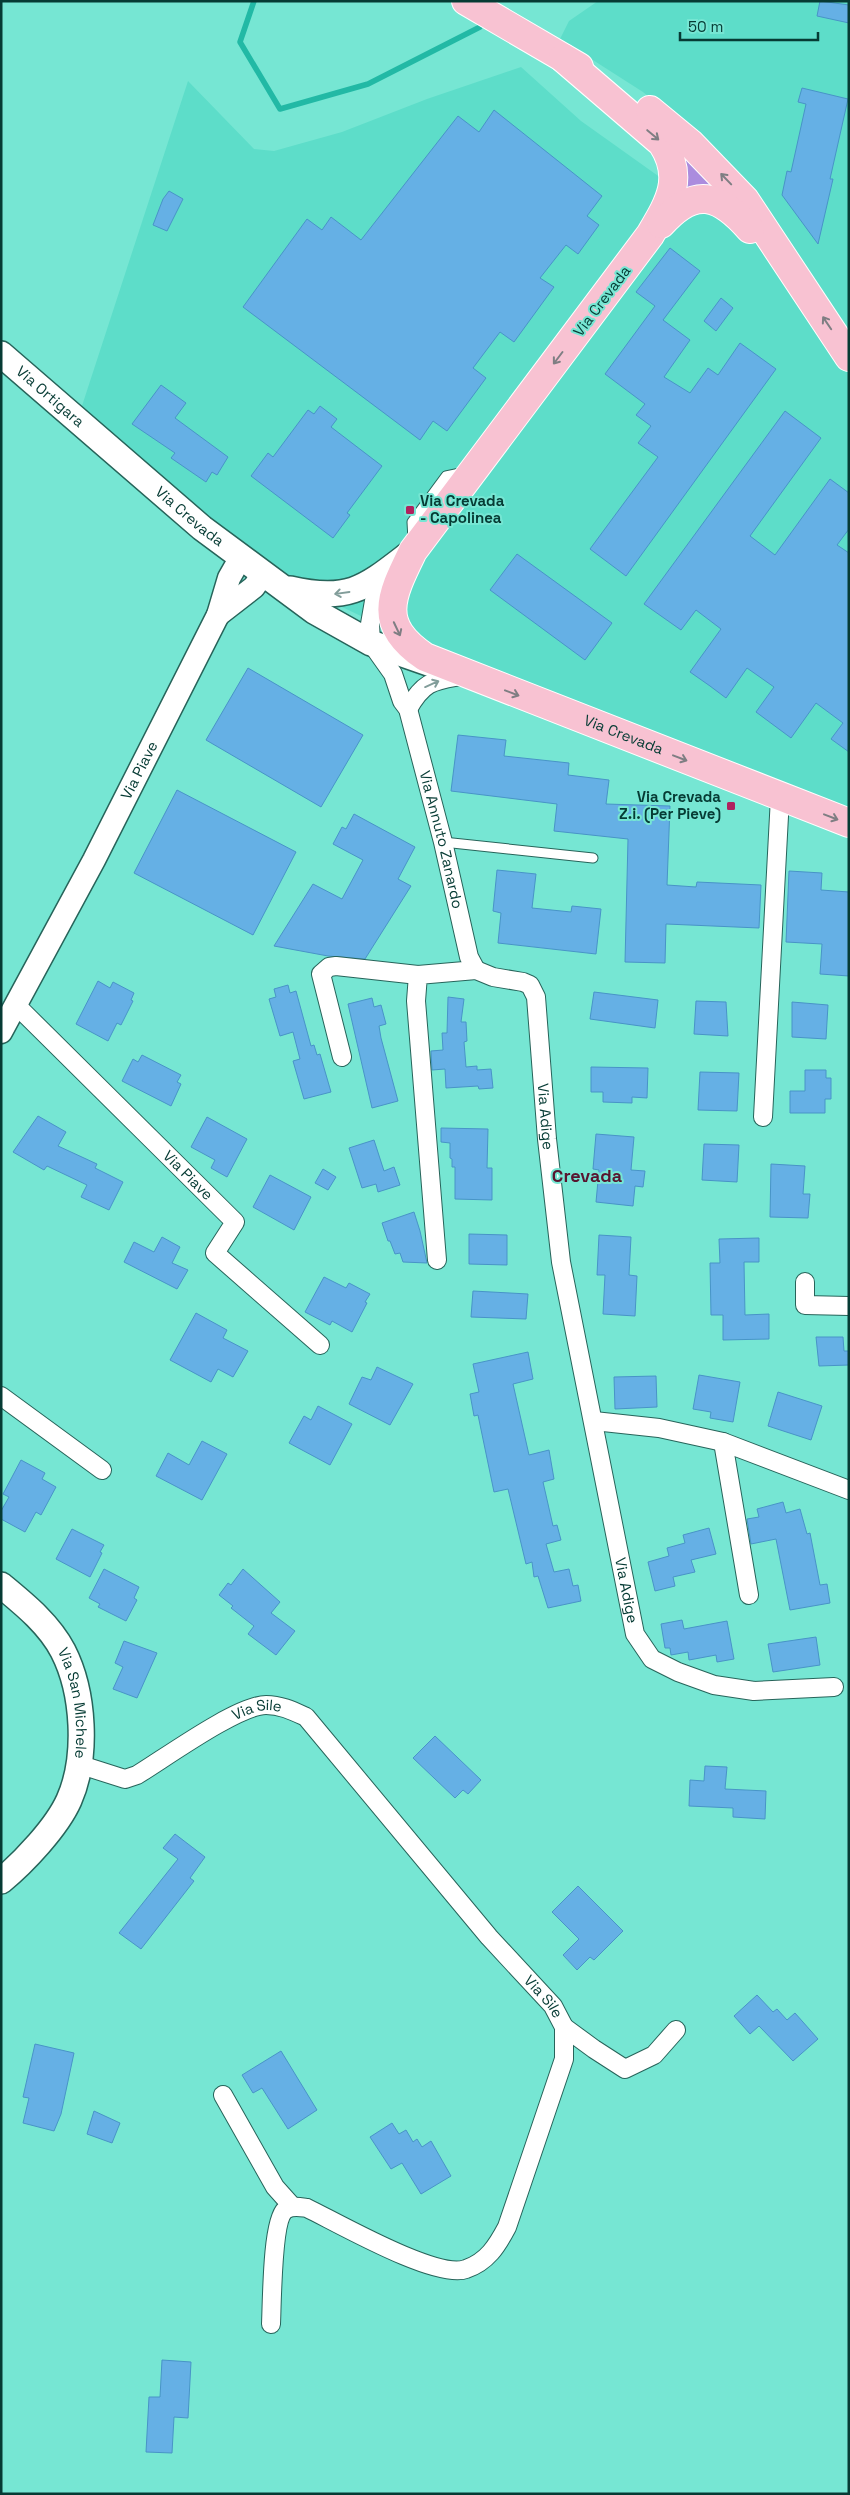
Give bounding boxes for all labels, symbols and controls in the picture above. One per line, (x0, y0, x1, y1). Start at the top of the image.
scale bar (680, 10, 818, 42)
text: 50 m (688, 17, 723, 36)
one-way arrow (646, 129, 659, 140)
one-way arrow (720, 172, 732, 185)
street label: Via Crevada (569, 261, 635, 340)
one-way arrow (821, 316, 832, 330)
one-way arrow (553, 351, 564, 364)
street label: Via Ortigara (12, 361, 89, 431)
street label: Via Crevada (152, 482, 228, 550)
place label: Via Crevada - Capolinea (420, 491, 505, 527)
marker: Via Crevada - Capolinea (404, 504, 416, 516)
one-way arrow (335, 588, 351, 598)
one-way arrow (393, 621, 402, 636)
one-way arrow (424, 678, 439, 688)
one-way arrow (504, 688, 519, 698)
street label: Via Crevada (581, 710, 666, 759)
street label: Via Piave (116, 738, 162, 803)
one-way arrow (672, 754, 687, 763)
street label: Via Annuto Zanardo (416, 769, 468, 910)
place label: Via Crevada Z.i. (Per Pieve) (619, 787, 721, 823)
marker: Via Crevada Z.i. (Per Pieve) (725, 800, 737, 812)
one-way arrow (823, 812, 838, 822)
street label: Via Adige (534, 1083, 558, 1151)
street label: Via Piave (159, 1146, 217, 1204)
district label: Crevada (552, 1164, 623, 1187)
street label: Via Adige (611, 1556, 643, 1625)
street label: Via San Michele (54, 1644, 91, 1760)
street label: Via Sile (229, 1695, 284, 1724)
street label: Via Sile (520, 1971, 568, 2021)

